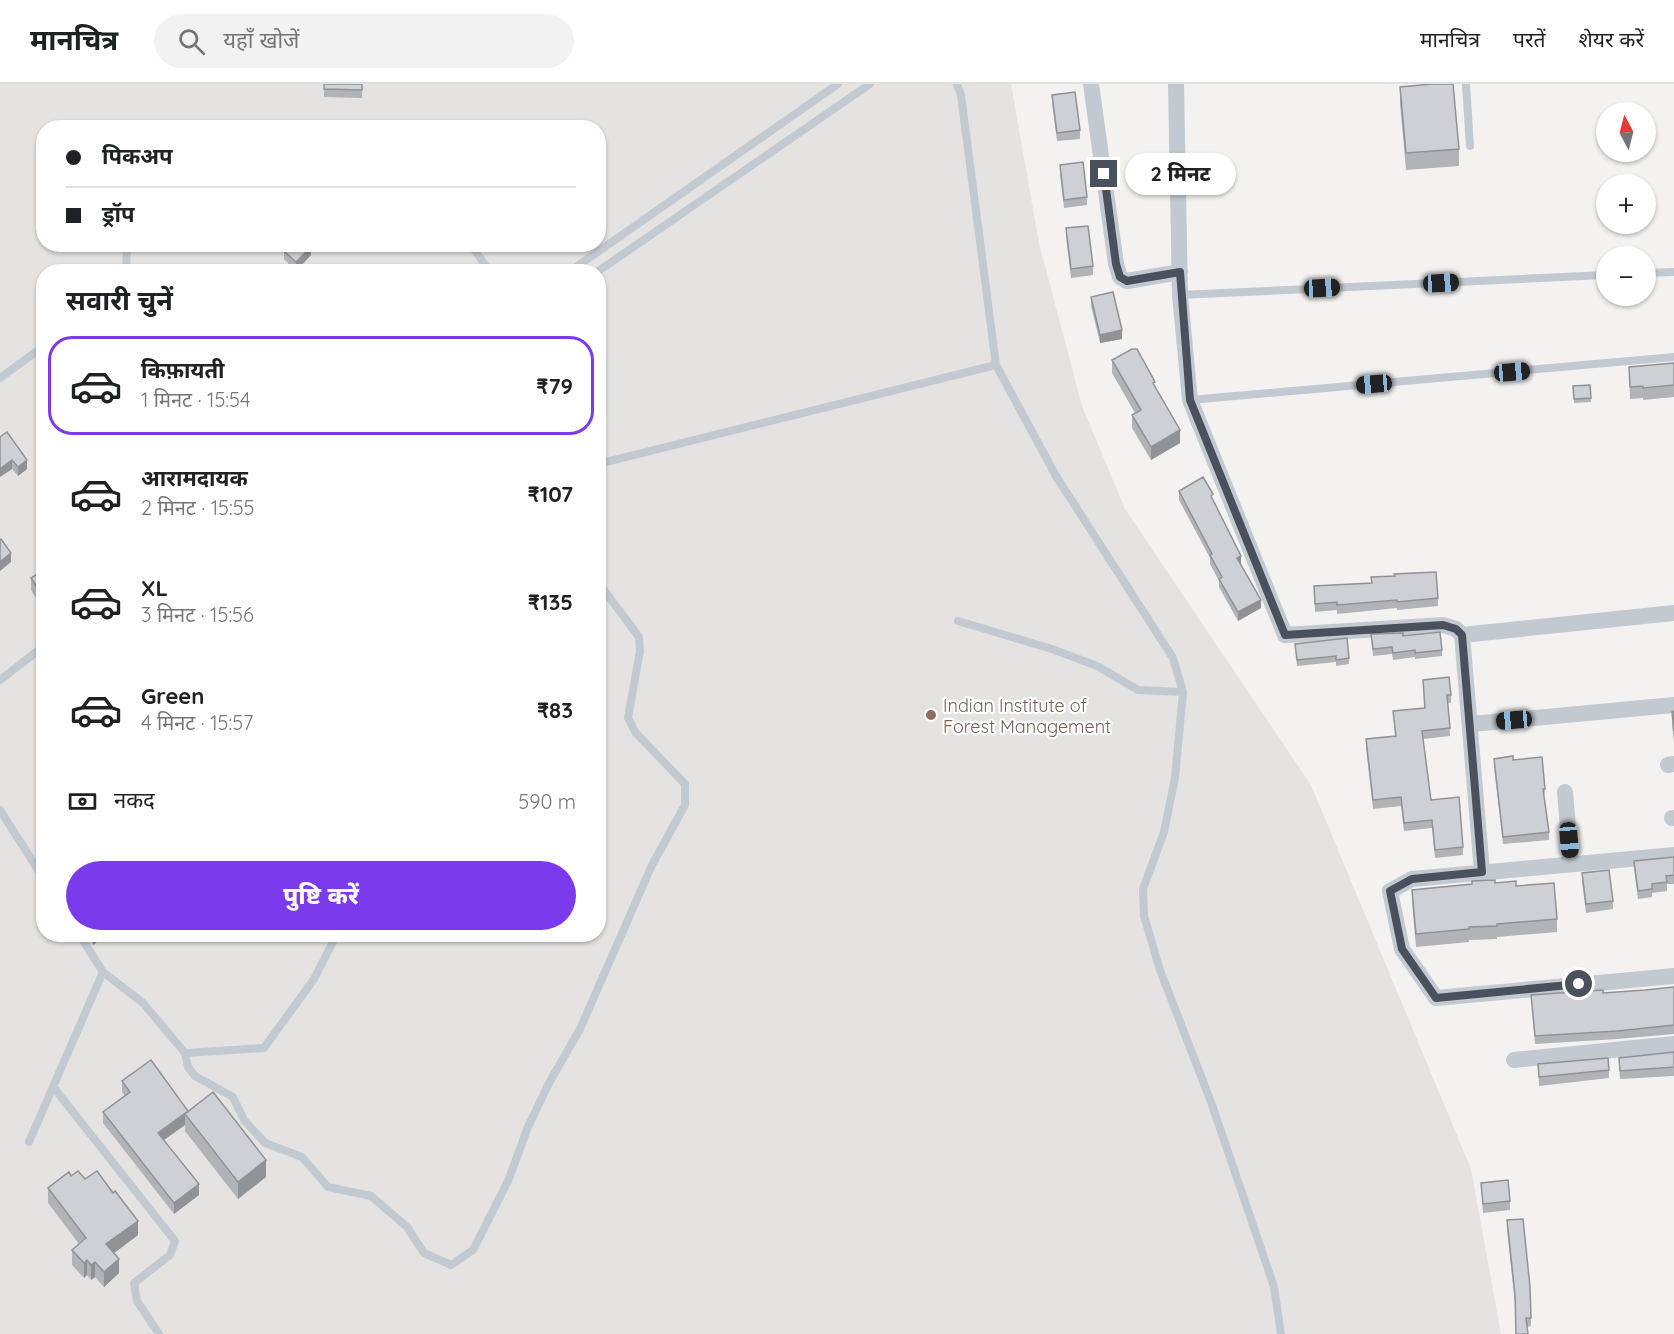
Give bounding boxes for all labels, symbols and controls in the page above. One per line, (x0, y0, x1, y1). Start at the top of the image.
search box (154, 14, 574, 68)
text: मानचित्र (30, 22, 118, 57)
icon: search (175, 25, 208, 58)
text: यहाँ खोजें (223, 26, 299, 54)
text: मानचित्र (1420, 26, 1480, 52)
text: परतें (1513, 26, 1546, 52)
text: शेयर करें (1579, 26, 1644, 52)
north arrow (1596, 102, 1656, 162)
map controls (1596, 102, 1656, 306)
text: पिकअप (102, 142, 173, 170)
callout: 2 मिनट (1125, 153, 1236, 195)
route end (1090, 160, 1117, 187)
text: 2 मिनट (1150, 161, 1211, 186)
button: + (1596, 174, 1656, 234)
text: ड्रॉप (102, 200, 135, 228)
button: − (1596, 246, 1656, 306)
car (1423, 273, 1459, 293)
car (1304, 278, 1340, 298)
text: सवारी चुनें (66, 283, 173, 317)
text: किफ़ायती (141, 356, 225, 384)
icon: car (69, 359, 123, 413)
car (1493, 361, 1531, 383)
text: ₹79 (536, 372, 573, 400)
car (1355, 373, 1393, 395)
text: 1 मिनट · 15:54 (141, 387, 250, 412)
text: आरामदायक (141, 464, 248, 492)
icon: car (69, 467, 123, 521)
text: ₹107 (528, 480, 573, 508)
text: 2 मिनट · 15:55 (141, 495, 255, 520)
text: XL (141, 574, 168, 602)
icon: car (69, 575, 123, 629)
text: ₹135 (528, 588, 573, 616)
text: 3 मिनट · 15:56 (141, 602, 254, 627)
text: Green (141, 682, 204, 710)
icon: car (69, 683, 123, 737)
place label: Indian Institute of Forest Management (943, 694, 1111, 738)
text: ₹83 (537, 696, 573, 724)
marker: Indian Institute of Forest Management (924, 708, 938, 722)
car (1495, 709, 1533, 731)
text: 4 मिनट · 15:57 (141, 710, 253, 735)
icon: cash (66, 785, 99, 818)
text: नकद (114, 786, 155, 814)
text: 590 m (518, 789, 576, 814)
car (1558, 821, 1580, 859)
button: पुष्टि करें (66, 861, 576, 930)
route start (1565, 970, 1592, 997)

